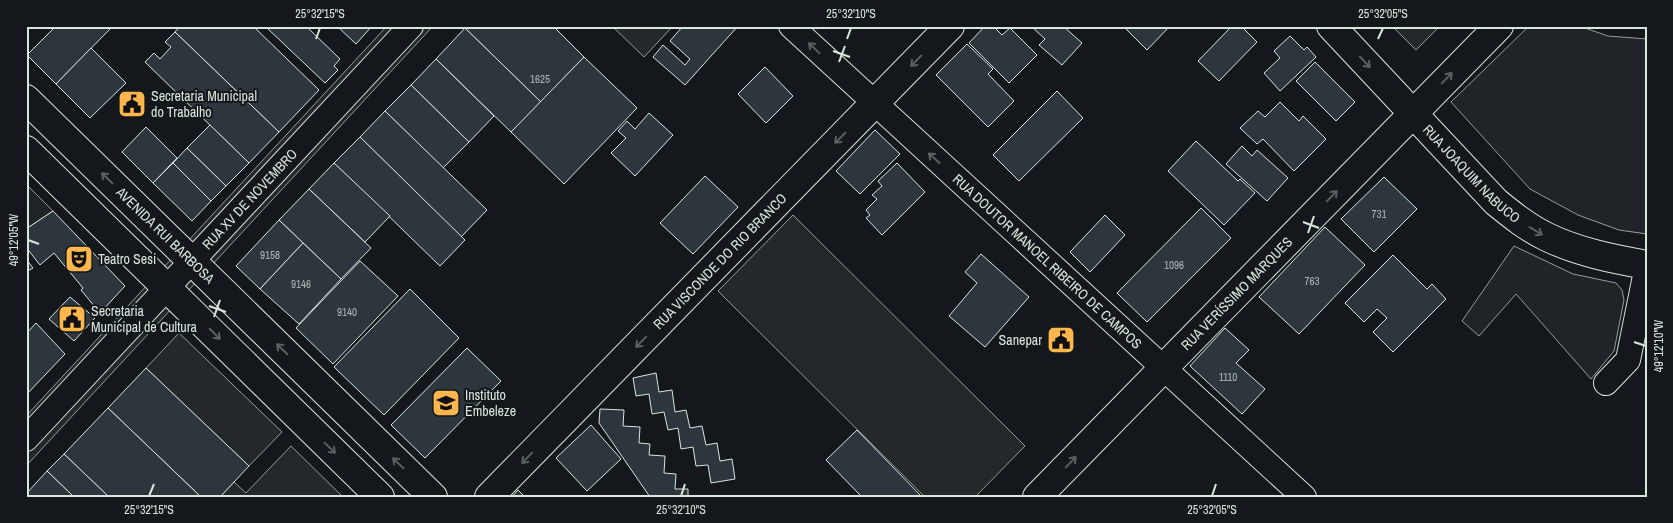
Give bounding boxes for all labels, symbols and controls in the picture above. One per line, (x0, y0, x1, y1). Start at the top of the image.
text: 25°32'15"S (295, 6, 345, 22)
text: 25°32'10"S (826, 6, 876, 22)
text: 25°32'05"S (1358, 6, 1408, 22)
one-way arrow (807, 42, 820, 54)
one-way arrow (910, 55, 922, 67)
one-way arrow (1359, 55, 1371, 68)
house number: 1625 (530, 72, 550, 86)
one-way arrow (1441, 72, 1453, 85)
place label: Secretaria Municipal do Trabalho (151, 87, 257, 121)
public building icon: Secretaria Municipal do Trabalho (117, 89, 147, 119)
street label: RUA JOAQUIM NABUCO (1419, 121, 1524, 227)
one-way arrow (834, 132, 846, 144)
street label: RUA XV DE NOVEMBRO (198, 145, 301, 253)
one-way arrow (927, 152, 940, 164)
street label: RUA DOUTOR MANOEL RIBEIRO DE CAMPOS (949, 170, 1146, 353)
one-way arrow (101, 172, 113, 184)
street label: AVENIDA RUI BARBOSA (112, 182, 219, 288)
street label: RUA VISCONDE DO RIO BRANCO (649, 189, 790, 333)
one-way arrow (1326, 190, 1338, 202)
house number: 731 (1371, 207, 1387, 221)
text: 49°12'05"W (6, 213, 22, 266)
one-way arrow (1529, 226, 1543, 236)
street label: RUA VERÍSSIMO MARQUES (1177, 233, 1296, 354)
theatre icon: Teatro Sesi (64, 244, 94, 274)
house number: 9158 (260, 248, 280, 262)
place label: Teatro Sesi (98, 250, 156, 268)
house number: 1096 (1164, 258, 1184, 272)
house number: 763 (1304, 274, 1320, 288)
house number: 9146 (291, 277, 311, 291)
place label: Secretaria Municipal de Cultura (91, 302, 198, 336)
public building icon: Secretaria Municipal de Cultura (57, 304, 87, 334)
house number: 9140 (337, 305, 357, 319)
text: 49°12'10"W (1651, 319, 1667, 372)
public building icon: Sanepar (1046, 325, 1076, 355)
one-way arrow (208, 328, 221, 340)
place label: Sanepar (999, 331, 1042, 349)
one-way arrow (635, 335, 647, 348)
one-way arrow (276, 343, 288, 355)
house number: 1110 (1219, 370, 1237, 384)
place label: Instituto Embeleze (465, 386, 516, 420)
school or university icon: Instituto Embeleze (431, 388, 461, 418)
one-way arrow (324, 442, 337, 454)
one-way arrow (521, 452, 533, 464)
one-way arrow (1065, 456, 1077, 468)
one-way arrow (392, 457, 405, 469)
text: 25°32'15"S (124, 502, 174, 518)
text: 25°32'10"S (656, 502, 706, 518)
text: 25°32'05"S (1187, 502, 1237, 518)

